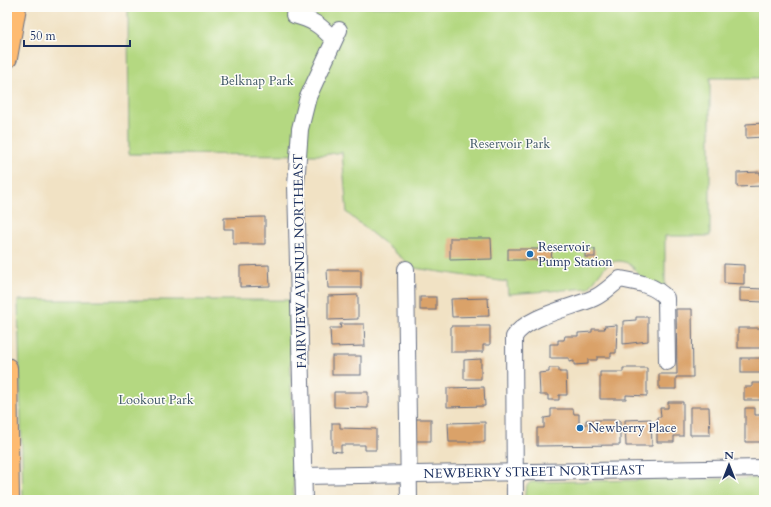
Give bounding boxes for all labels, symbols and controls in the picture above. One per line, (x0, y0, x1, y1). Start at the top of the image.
scale bar (24, 22, 130, 48)
text: 50 m (30, 28, 57, 44)
park label: Belknap Park (220, 72, 294, 90)
park label: Reservoir Park (470, 135, 550, 153)
street label: FAIRVIEW AVENUE NORTHEAST (289, 153, 311, 369)
place label: Reservoir Pump Station (538, 238, 613, 271)
marker: Reservoir Pump Station (525, 249, 535, 259)
park label: Lookout Park (118, 391, 194, 409)
place label: Newberry Place (588, 419, 677, 437)
marker: Newberry Place (575, 423, 585, 433)
north arrow (709, 445, 749, 485)
text: N (724, 448, 734, 463)
street label: NEWBERRY STREET NORTHEAST (423, 461, 645, 483)

